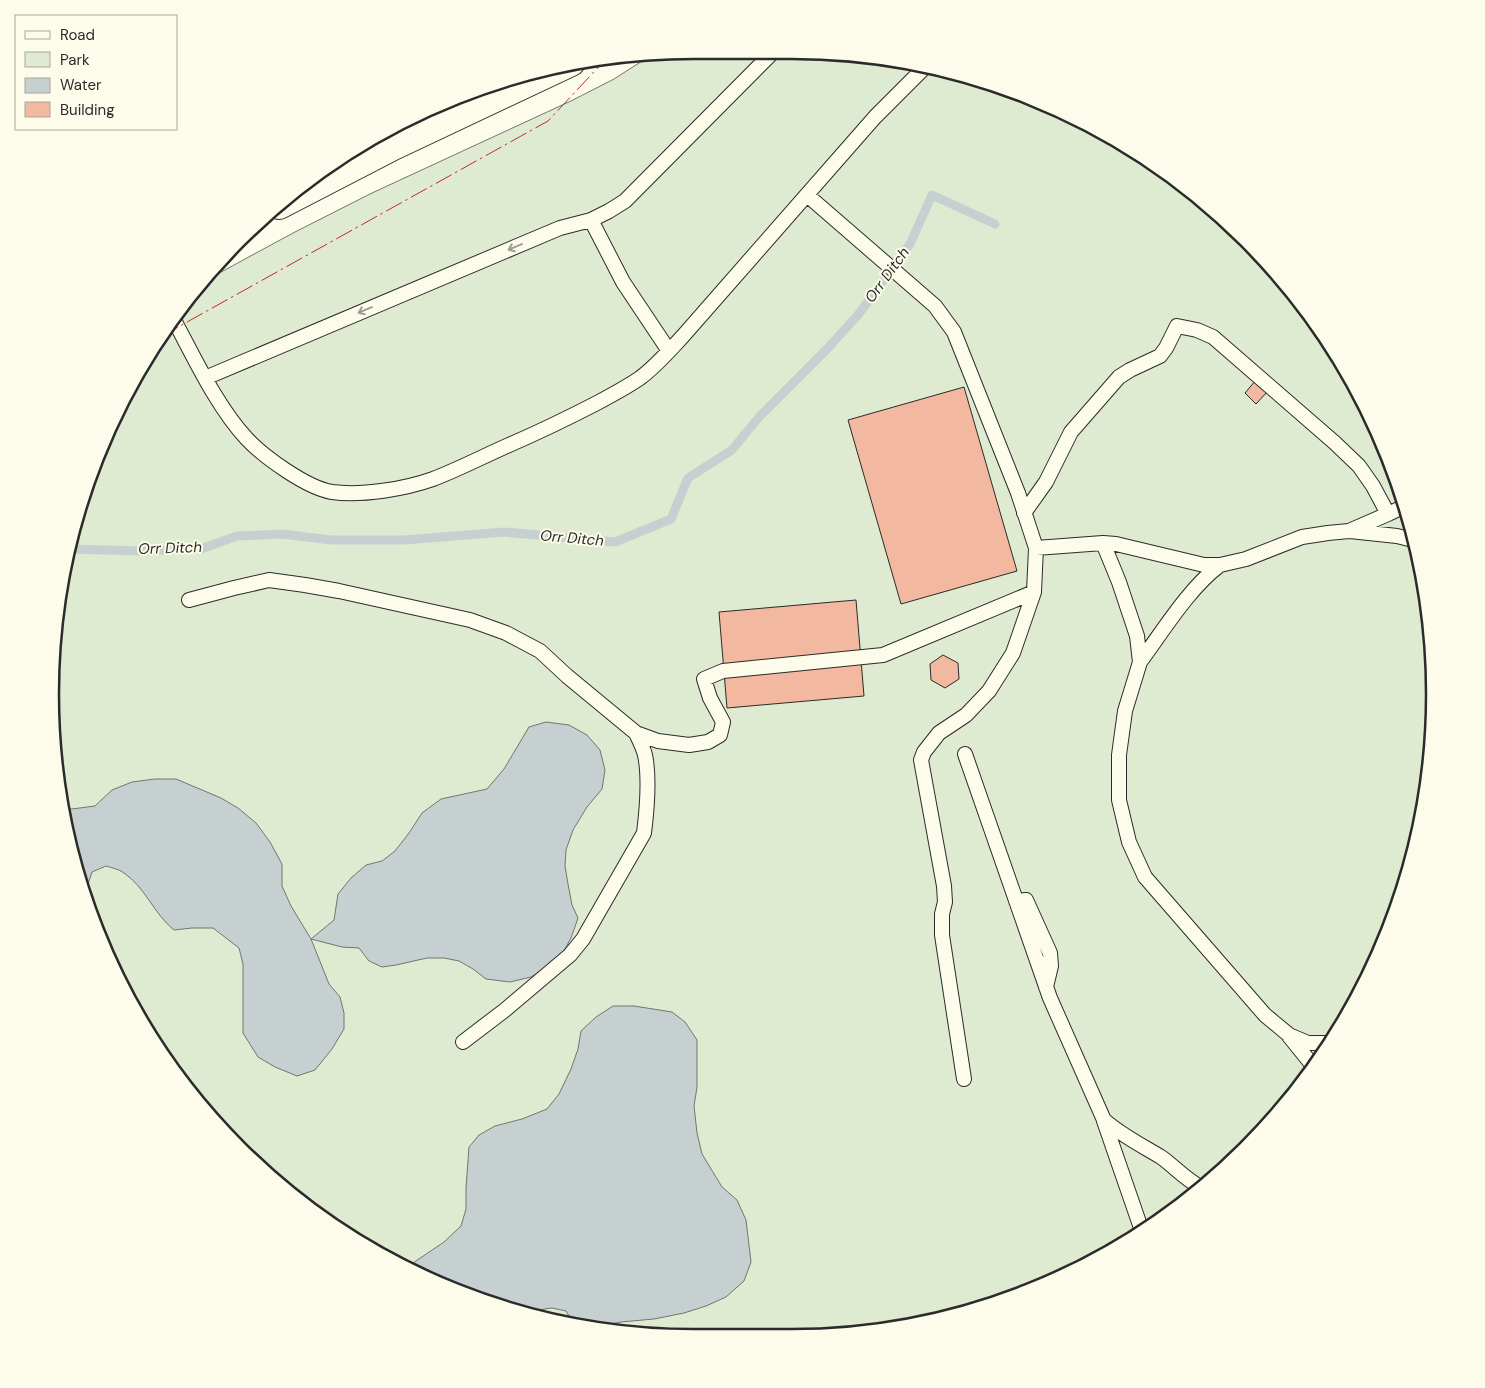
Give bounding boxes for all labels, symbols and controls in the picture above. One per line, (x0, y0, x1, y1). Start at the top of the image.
legend (15, 15, 178, 130)
text: Road (60, 25, 95, 45)
text: Park (60, 50, 90, 70)
text: Water (60, 75, 102, 95)
text: Building (60, 100, 115, 120)
one-way arrow (508, 243, 523, 253)
water label: Orr Ditch (860, 243, 914, 307)
one-way arrow (358, 306, 373, 316)
water label: Orr Ditch (539, 525, 605, 551)
water label: Orr Ditch (138, 537, 203, 559)

